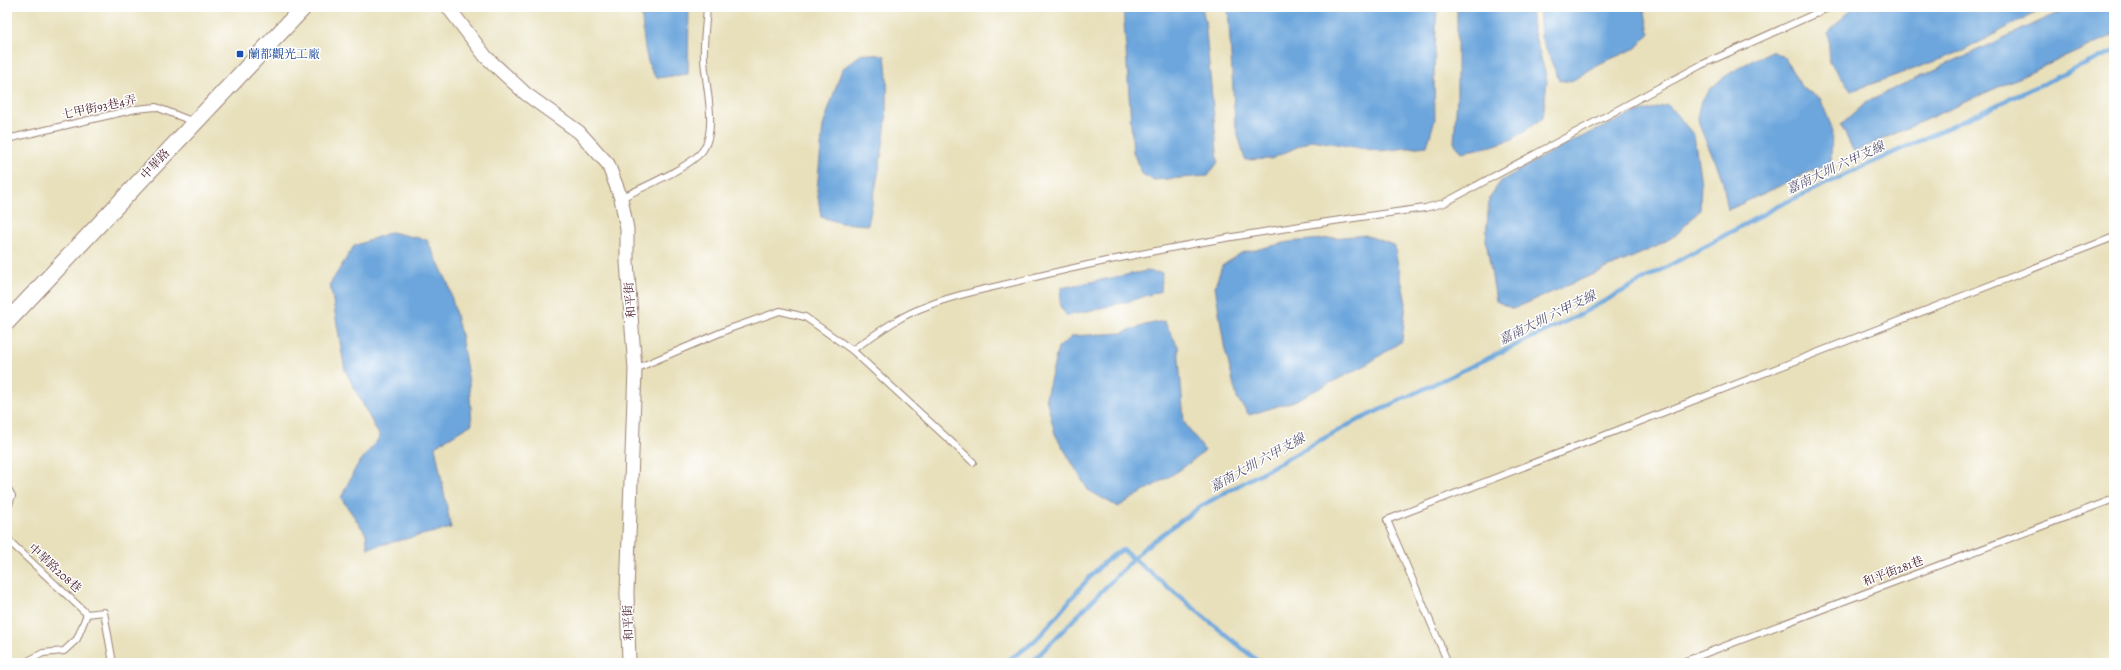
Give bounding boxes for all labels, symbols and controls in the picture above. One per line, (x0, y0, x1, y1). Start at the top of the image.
place label: 蘭都觀光工廠 (248, 46, 320, 62)
marker: 蘭都觀光工廠 (235, 49, 245, 59)
street label: 七甲街93巷4弄 (60, 91, 138, 123)
water label: 嘉南大圳 六甲支線 (1783, 136, 1889, 198)
street label: 中華路 (137, 145, 173, 183)
street label: 和平街 (621, 280, 639, 319)
water label: 嘉南大圳 六甲支線 (1496, 286, 1600, 348)
water label: 嘉南大圳 六甲支線 (1207, 428, 1310, 496)
street label: 中華路208巷 (25, 540, 85, 596)
street label: 和平街281巷 (1860, 552, 1926, 590)
street label: 和平街 (619, 604, 637, 641)

